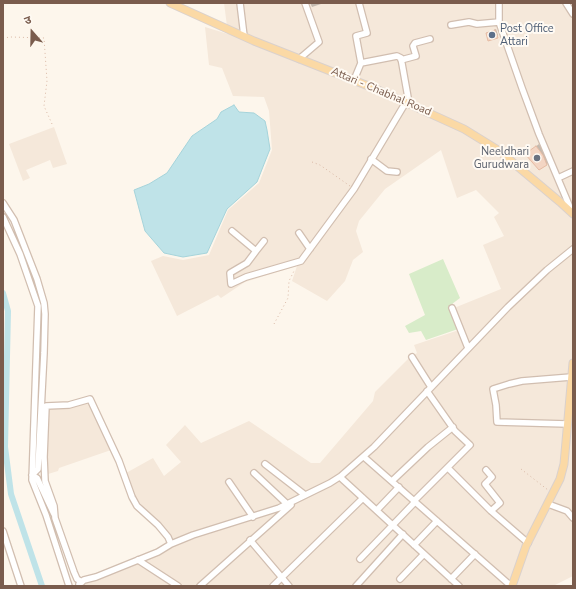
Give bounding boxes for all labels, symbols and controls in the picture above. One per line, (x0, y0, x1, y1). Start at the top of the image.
north arrow (12, 12, 52, 52)
text: उ (22, 12, 33, 28)
place label: Post Office Attari (500, 22, 554, 48)
marker: Post Office Attari (487, 30, 497, 40)
street label: Attari - Chabhal Road (329, 65, 433, 119)
place label: Neeldhari Gurudwara (474, 145, 529, 171)
marker: Neeldhari Gurudwara (532, 153, 542, 163)

